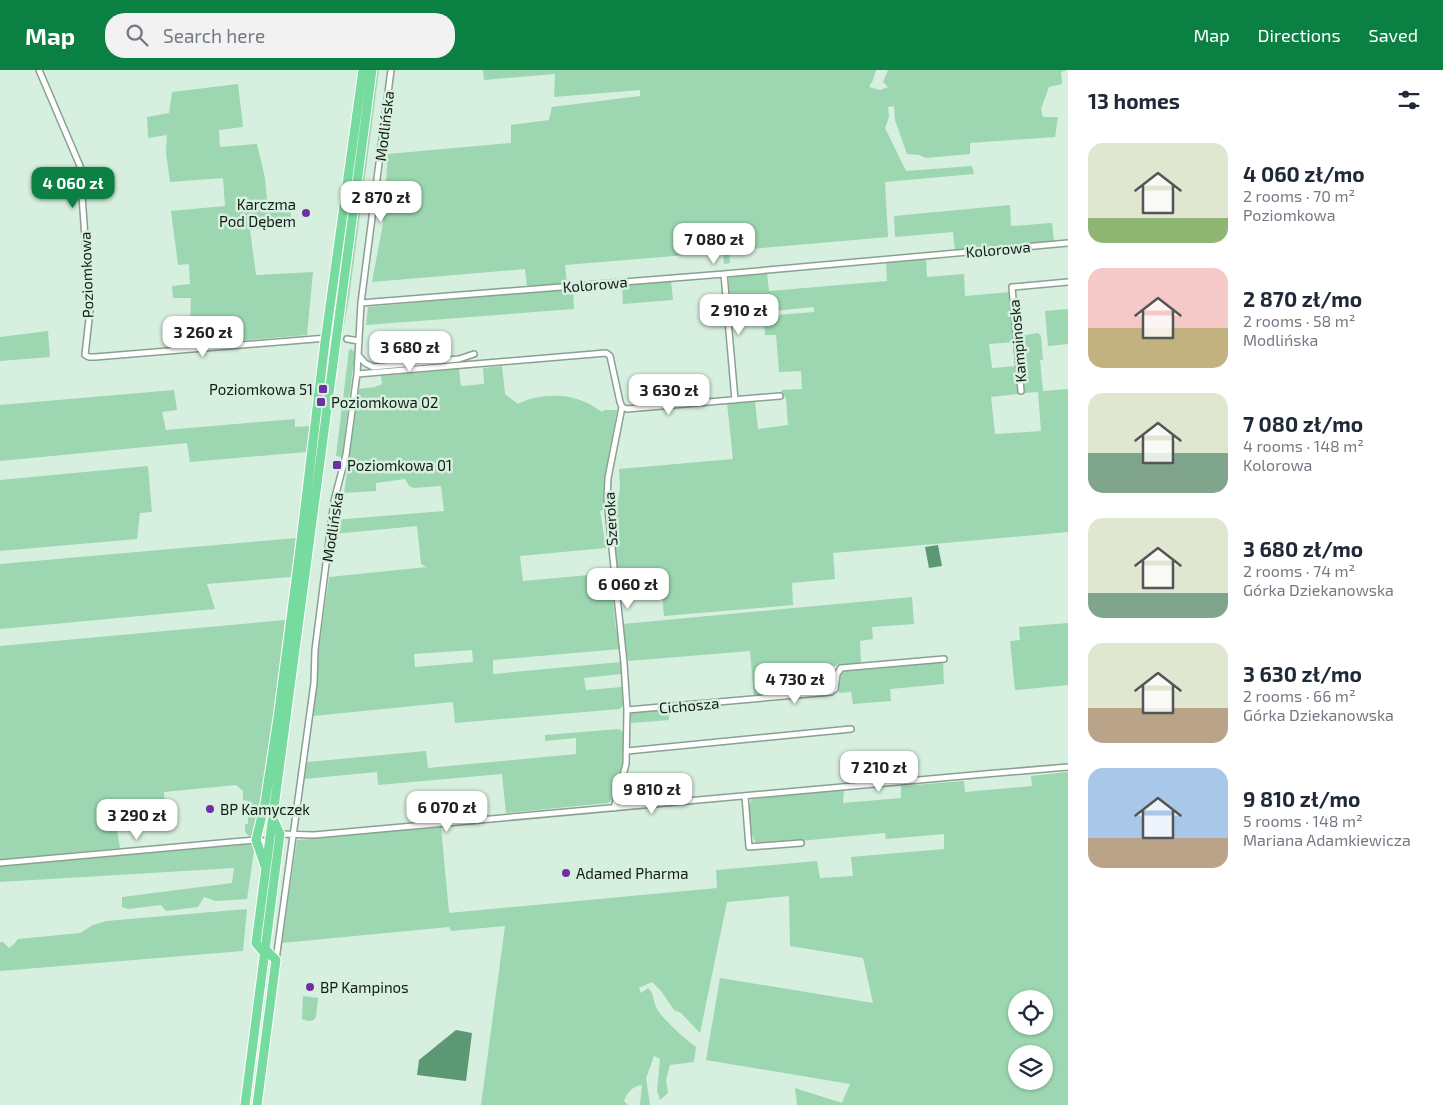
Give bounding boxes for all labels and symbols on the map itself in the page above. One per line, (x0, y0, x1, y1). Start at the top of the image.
street label: Modlińska (371, 90, 397, 162)
pin: 4 060 zł (21, 166, 125, 209)
pin: 2 870 zł (329, 180, 433, 223)
place label: Karczma Pod Dębem (219, 195, 296, 230)
marker: Karczma Pod Dębem (300, 207, 312, 219)
pin: 7 080 zł (662, 222, 766, 265)
street label: Poziomkowa (75, 231, 97, 319)
street label: Kolorowa (965, 237, 1031, 261)
street label: Kolorowa (562, 272, 628, 296)
pin: 2 910 zł (687, 294, 791, 336)
street label: Kampinoska (1004, 299, 1030, 383)
pin: 3 260 zł (151, 316, 255, 358)
pin: 3 680 zł (358, 330, 462, 373)
pin: 3 630 zł (617, 374, 721, 416)
place label: Poziomkowa 51 (209, 380, 313, 398)
marker: Poziomkowa 51 (317, 383, 329, 395)
place label: Poziomkowa 02 (331, 393, 439, 411)
marker: Poziomkowa 02 (315, 396, 327, 408)
place label: Poziomkowa 01 (347, 456, 452, 474)
marker: Poziomkowa 01 (331, 459, 343, 471)
street label: Modlińska (318, 491, 346, 563)
street label: Szeroka (600, 491, 620, 547)
pin: 6 060 zł (576, 568, 680, 610)
pin: 4 730 zł (743, 662, 847, 705)
street label: Cichosza (658, 693, 720, 717)
pin: 7 210 zł (827, 750, 931, 793)
pin: 9 810 zł (600, 772, 704, 815)
pin: 6 070 zł (395, 790, 499, 833)
pin: 3 290 zł (85, 798, 189, 841)
place label: BP Kamyczek (220, 800, 310, 818)
marker: BP Kamyczek (204, 803, 216, 815)
place label: Adamed Pharma (576, 864, 689, 882)
marker: Adamed Pharma (560, 867, 572, 879)
place label: BP Kampinos (320, 978, 409, 996)
marker: BP Kampinos (304, 981, 316, 993)

